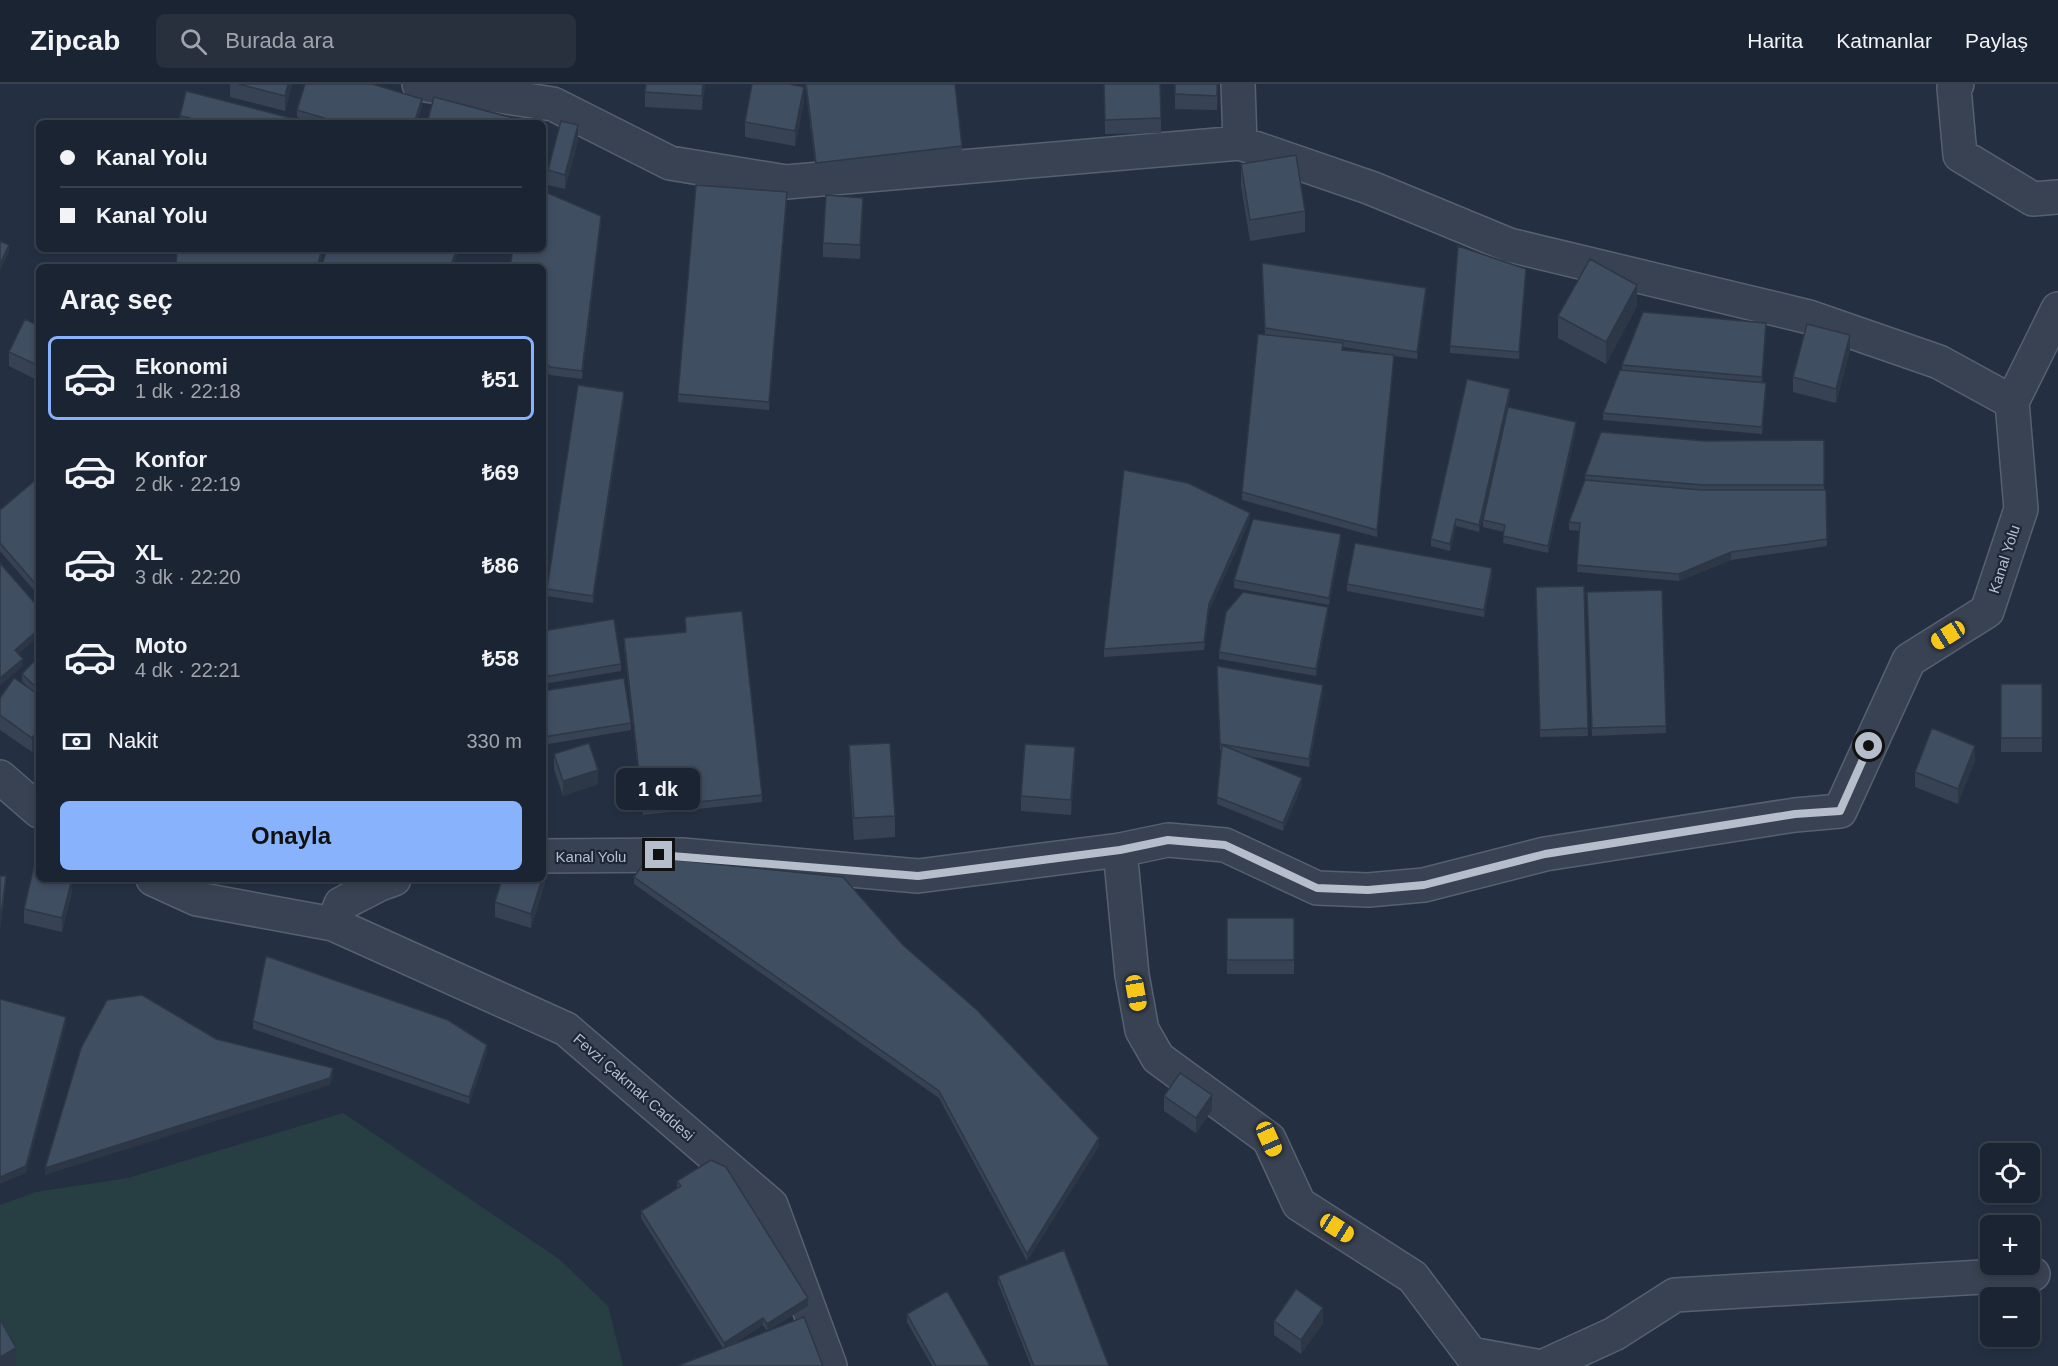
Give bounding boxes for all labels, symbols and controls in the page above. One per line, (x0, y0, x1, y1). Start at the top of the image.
search box (156, 14, 576, 68)
text: Zipcab (30, 25, 120, 56)
icon: search (177, 25, 210, 58)
text: Burada ara (225, 28, 334, 53)
text: Harita (1747, 29, 1803, 52)
text: Katmanlar (1836, 29, 1932, 52)
text: Paylaş (1965, 29, 2028, 52)
text: Kanal Yolu (96, 145, 208, 170)
text: Kanal Yolu (96, 203, 208, 228)
text: Araç seç (60, 285, 173, 315)
icon: car (63, 351, 117, 405)
text: Ekonomi (135, 354, 228, 379)
text: ₺51 (482, 367, 519, 392)
text: 1 dk · 22:18 (135, 380, 241, 402)
icon: car (63, 444, 117, 498)
text: Konfor (135, 447, 207, 472)
text: ₺69 (482, 460, 519, 485)
text: 2 dk · 22:19 (135, 473, 241, 495)
street label: Kanal Yolu (1985, 523, 2023, 595)
icon: car (63, 537, 117, 591)
text: XL (135, 540, 163, 565)
text: ₺86 (482, 553, 519, 578)
text: 3 dk · 22:20 (135, 566, 241, 588)
car (1928, 618, 1968, 652)
icon: car (63, 630, 117, 684)
text: Moto (135, 633, 188, 658)
text: ₺58 (482, 646, 519, 671)
text: 4 dk · 22:21 (135, 659, 241, 681)
icon: cash (60, 725, 93, 758)
text: Nakit (108, 728, 158, 753)
text: 330 m (466, 730, 522, 752)
route start (1855, 732, 1882, 759)
callout: 1 dk (617, 768, 701, 810)
text: 1 dk (638, 778, 678, 800)
button: Onayla (60, 801, 522, 870)
route end (645, 841, 672, 868)
street label: Kanal Yolu (556, 848, 626, 865)
car (1124, 974, 1148, 1012)
street label: Fevzi Çakmak Caddesi (570, 1030, 698, 1144)
car (1253, 1119, 1285, 1159)
map controls (1980, 1143, 2040, 1347)
button: locate (1980, 1143, 2040, 1203)
car (1317, 1211, 1357, 1245)
button: + (1980, 1215, 2040, 1275)
button: − (1980, 1287, 2040, 1347)

